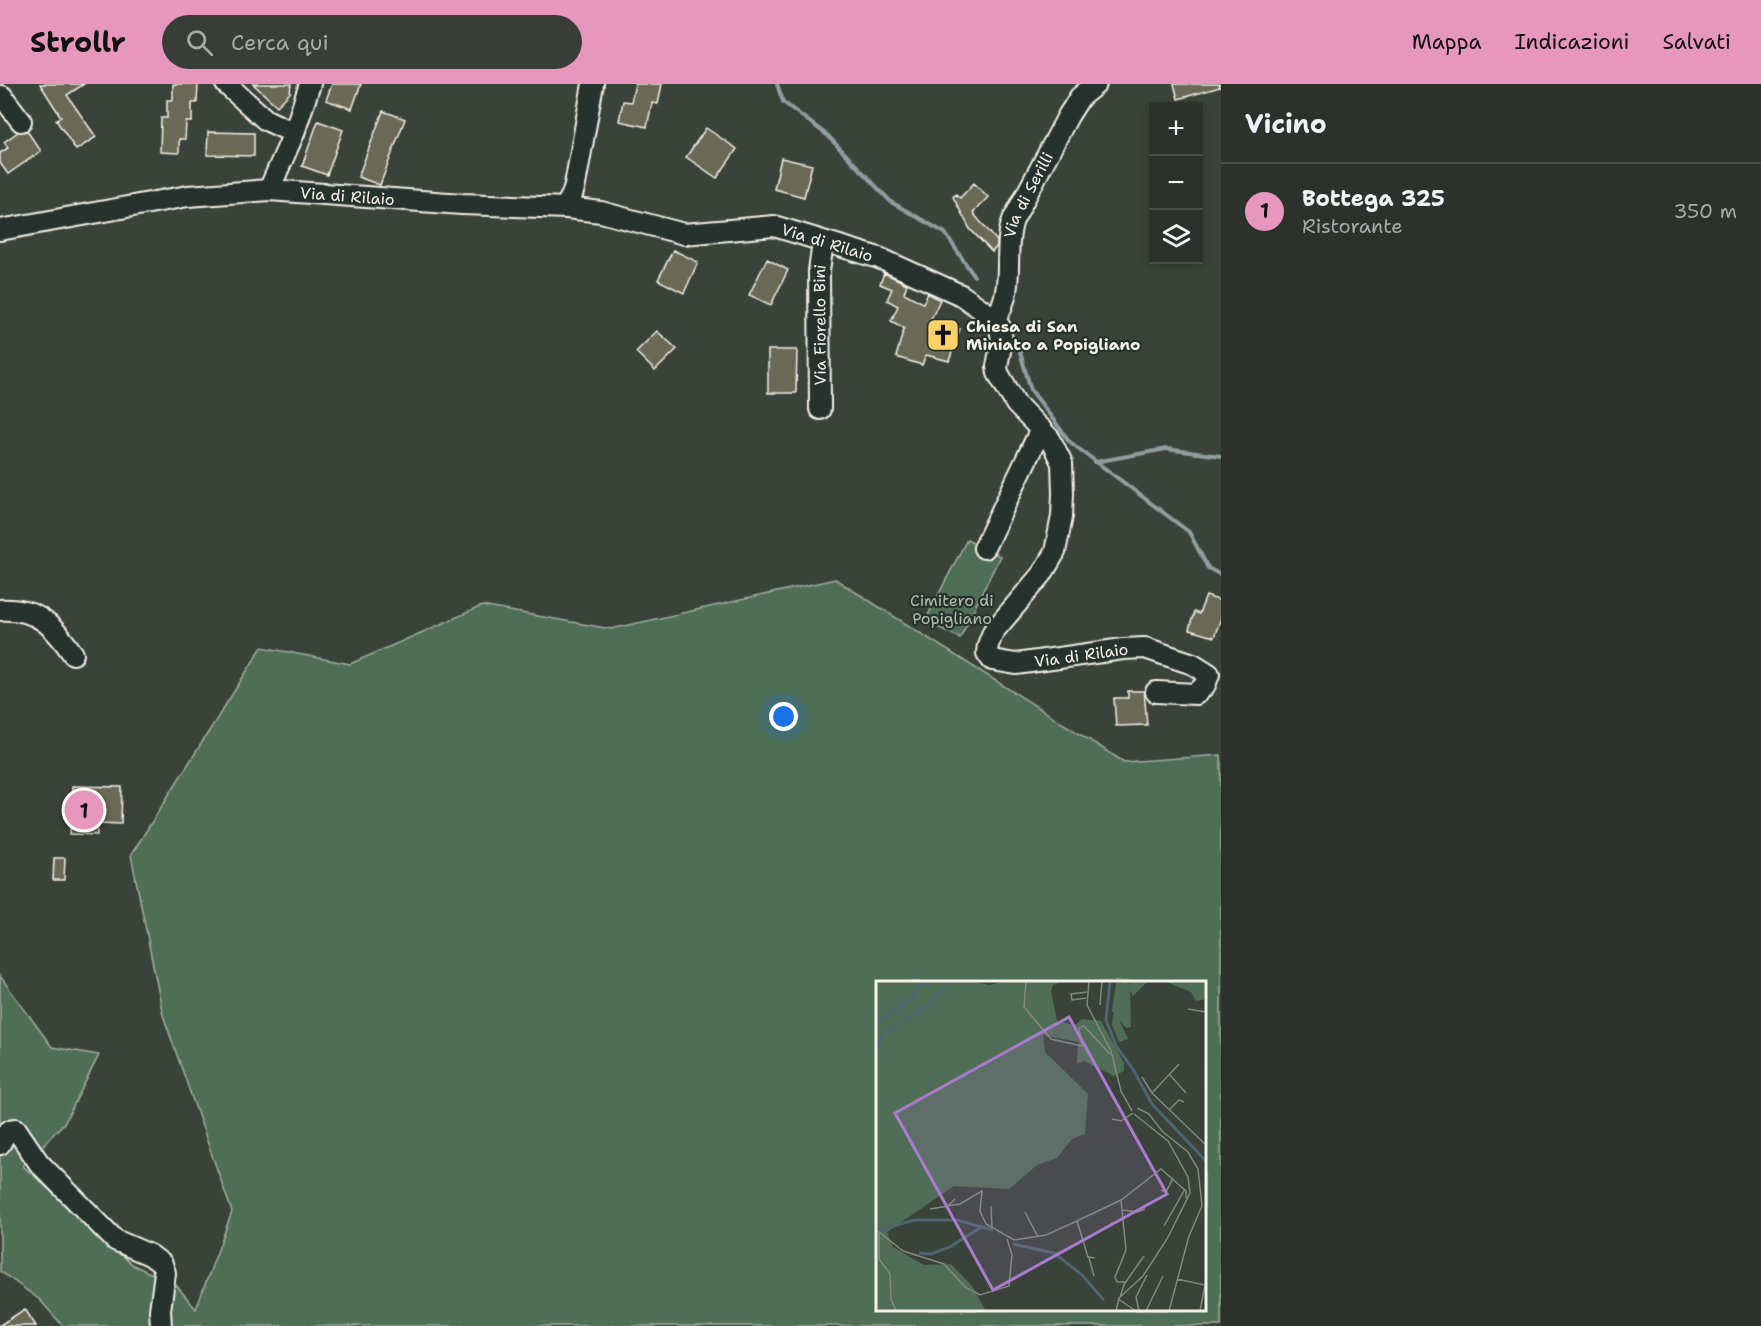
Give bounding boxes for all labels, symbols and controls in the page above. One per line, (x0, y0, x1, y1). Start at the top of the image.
search box (162, 15, 582, 69)
text: Strollr (30, 23, 126, 61)
icon: search (183, 26, 216, 59)
text: Cerca qui (231, 28, 329, 57)
text: Mappa (1412, 28, 1482, 56)
text: Indicazioni (1515, 28, 1629, 56)
text: Salvati (1662, 28, 1731, 56)
map controls (1149, 102, 1203, 264)
button: + (1149, 102, 1203, 156)
text: Vicino (1245, 106, 1327, 141)
street label: Via di Serilli (999, 148, 1058, 239)
button: − (1149, 156, 1203, 210)
street label: Via di Rilaio (300, 182, 395, 210)
text: Bottega 325 (1302, 184, 1445, 213)
text: 1 (1260, 198, 1269, 224)
text: 350 m (1673, 198, 1737, 224)
button: layers (1149, 210, 1203, 264)
text: Ristorante (1302, 213, 1403, 239)
street label: Via di Rilaio (779, 218, 876, 266)
street label: Via Fiorello Bini (808, 263, 830, 386)
place label: Chiesa di San Miniato a Popigliano (966, 316, 1141, 355)
church icon: Chiesa di San Miniato a Popigliano (925, 317, 961, 353)
park label: Cimitero di Popigliano (910, 590, 994, 629)
street label: Via di Rilaio (1033, 638, 1129, 672)
your location (769, 702, 798, 731)
pin: 1 (64, 788, 104, 832)
inset map (876, 981, 1206, 1311)

